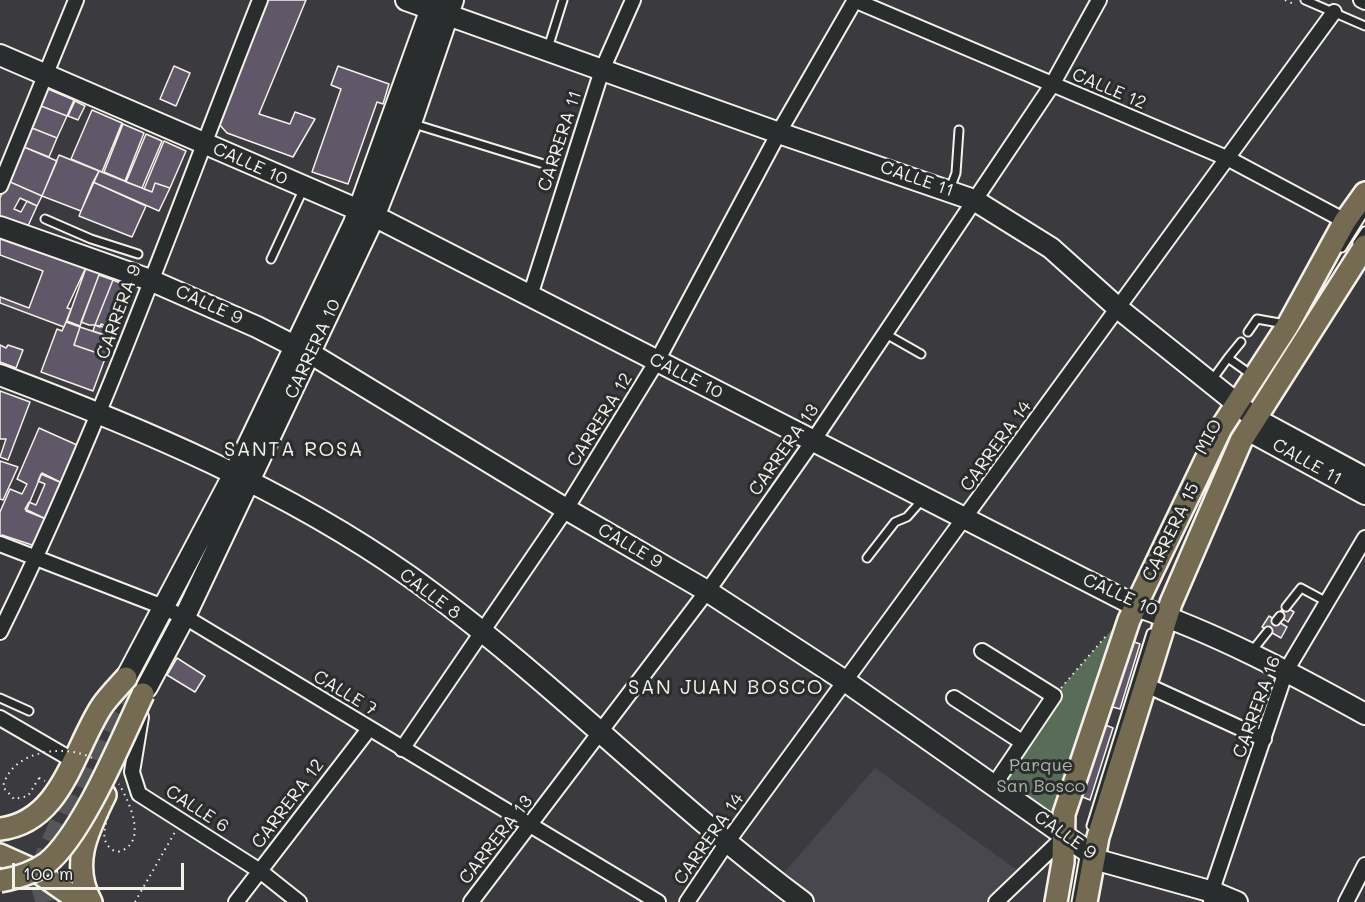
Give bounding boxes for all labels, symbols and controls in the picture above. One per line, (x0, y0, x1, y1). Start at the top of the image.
street label: CALLE 12 (1069, 64, 1149, 114)
street label: CARRERA 11 (534, 88, 586, 194)
street label: CALLE 10 (209, 138, 291, 190)
street label: CALLE 11 (877, 156, 957, 202)
street label: CARRERA 9 (92, 262, 146, 362)
street label: CALLE 9 (172, 281, 246, 329)
street label: CARRERA 10 (280, 296, 346, 402)
street label: CALLE 10 (646, 348, 726, 404)
street label: CARRERA 12 (563, 369, 637, 471)
street label: CARRERA 14 (956, 396, 1036, 496)
street label: CARRERA 13 (744, 400, 824, 500)
street label: MIO (1191, 416, 1227, 458)
street label: CALLE 11 (1268, 434, 1346, 490)
district label: SANTA ROSA (224, 438, 364, 462)
street label: CARRERA 15 (1138, 479, 1204, 585)
street label: CALLE 9 (594, 519, 666, 573)
street label: CALLE 8 (395, 564, 465, 624)
street label: CALLE 10 (1079, 569, 1161, 621)
street label: CARRERA 16 (1228, 653, 1286, 761)
street label: CALLE 7 (309, 666, 381, 720)
district label: SAN JUAN BOSCO (628, 676, 824, 700)
park label: Parque San Bosco (997, 754, 1085, 796)
street label: CARRERA 12 (247, 755, 329, 853)
street label: CALLE 6 (161, 781, 233, 837)
street label: CARRERA 14 (669, 789, 749, 889)
street label: CARRERA 13 (455, 791, 537, 889)
street label: CALLE 9 (1030, 806, 1100, 864)
scale bar (15, 851, 188, 889)
text: 100 m (23, 861, 73, 885)

